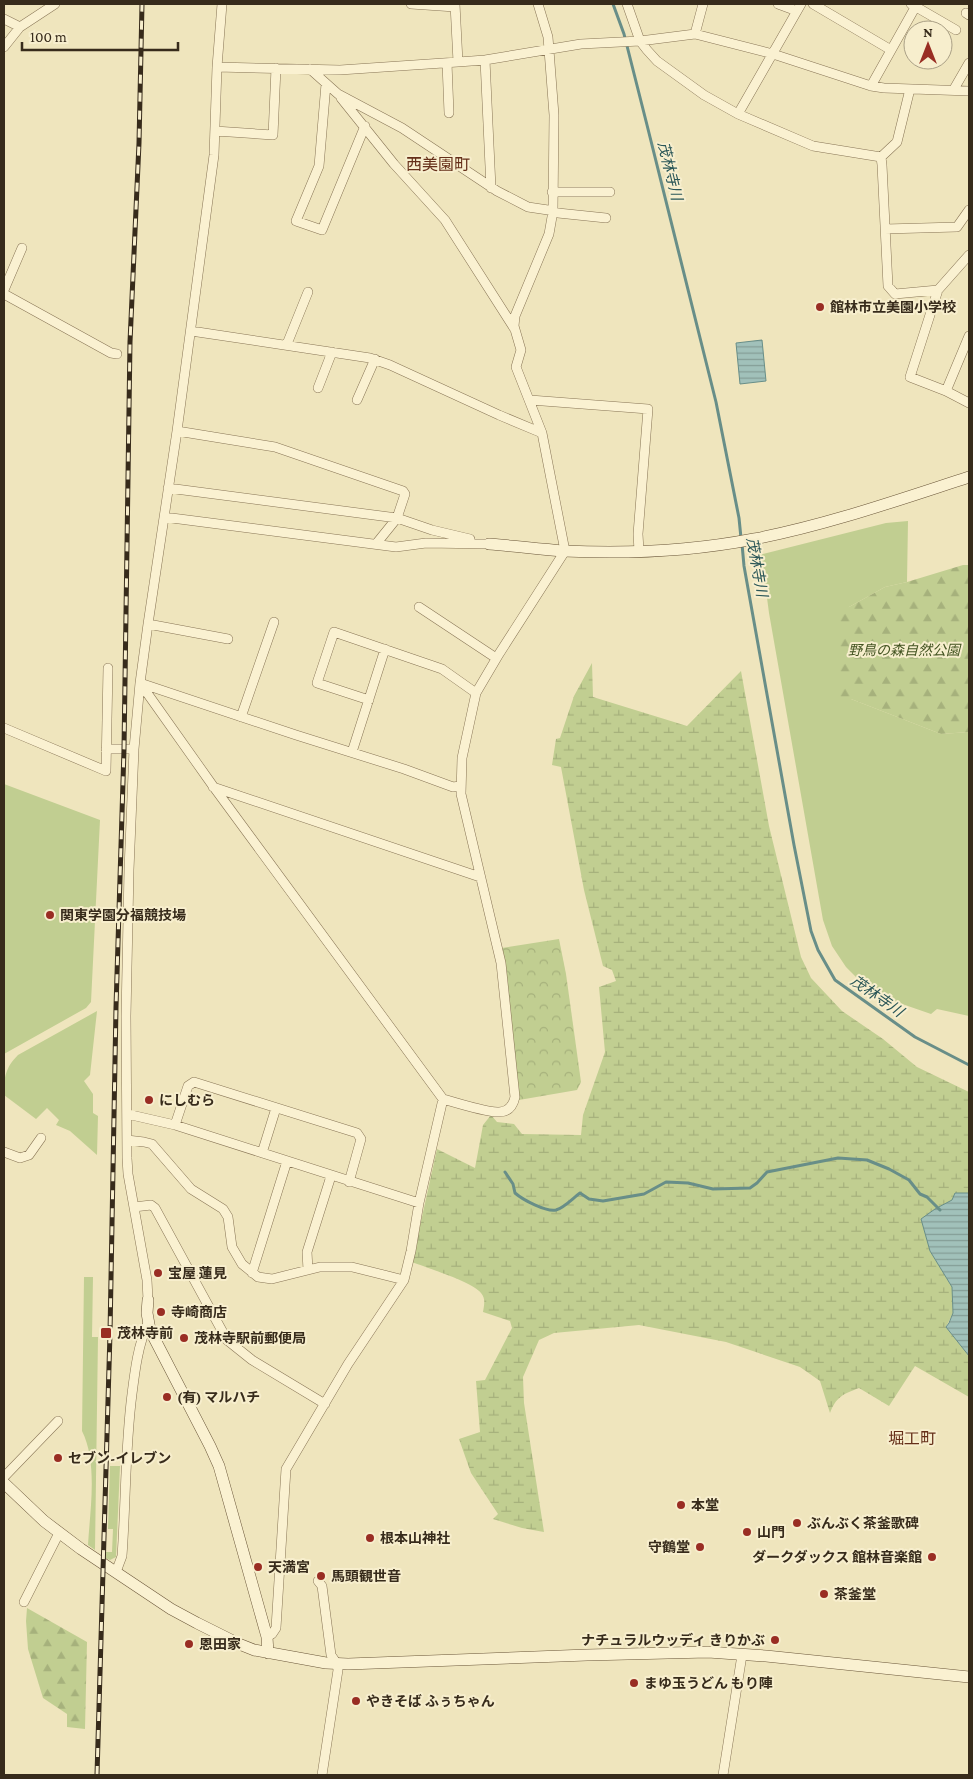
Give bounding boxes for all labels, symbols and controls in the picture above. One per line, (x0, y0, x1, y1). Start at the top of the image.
scale bar (22, 20, 179, 52)
north arrow (903, 20, 953, 70)
text: N (923, 24, 933, 40)
text: 100 m (30, 29, 67, 45)
water label: 茂林寺川 (655, 140, 686, 204)
district label: 西美園町 (406, 156, 470, 173)
place label: 館林市立美園小学校 (830, 299, 956, 315)
marker: 館林市立美園小学校 (814, 301, 826, 313)
water label: 茂林寺川 (744, 536, 770, 600)
park label: 野鳥の森自然公園 (848, 642, 962, 658)
place label: 関東学園分福競技場 (60, 907, 186, 923)
marker: 関東学園分福競技場 (44, 909, 56, 921)
water label: 茂林寺川 (848, 972, 908, 1021)
place label: にしむら (159, 1092, 215, 1108)
marker: にしむら (143, 1094, 155, 1106)
place label: 宝屋 蓮見 (168, 1265, 227, 1281)
marker: 宝屋 蓮見 (152, 1267, 164, 1279)
place label: 寺崎商店 (171, 1304, 227, 1320)
marker: 寺崎商店 (155, 1306, 167, 1318)
place label: 茂林寺前 (117, 1325, 173, 1341)
marker: 茂林寺前 (99, 1326, 113, 1340)
place label: 茂林寺駅前郵便局 (194, 1330, 306, 1346)
marker: 茂林寺駅前郵便局 (178, 1332, 190, 1344)
place label: (有) マルハチ (177, 1389, 260, 1406)
marker: (有) マルハチ (161, 1391, 173, 1403)
district label: 堀工町 (888, 1430, 936, 1447)
place label: セブン-イレブン (68, 1450, 171, 1466)
marker: セブン-イレブン (52, 1452, 64, 1464)
place label: 本堂 (691, 1497, 719, 1513)
marker: 本堂 (675, 1499, 687, 1511)
place label: ぶんぶく茶釜歌碑 (807, 1515, 919, 1531)
marker: ぶんぶく茶釜歌碑 (791, 1517, 803, 1529)
place label: 山門 (757, 1524, 785, 1540)
marker: 山門 (741, 1526, 753, 1538)
place label: 根本山神社 (380, 1530, 450, 1546)
marker: 根本山神社 (364, 1532, 376, 1544)
place label: 守鶴堂 (648, 1539, 690, 1555)
marker: 守鶴堂 (694, 1541, 706, 1553)
place label: ダークダックス 館林音楽館 (752, 1549, 922, 1565)
marker: ダークダックス 館林音楽館 (926, 1551, 938, 1563)
place label: 天満宮 (268, 1559, 310, 1575)
marker: 天満宮 (252, 1561, 264, 1573)
place label: 馬頭観世音 (331, 1568, 401, 1584)
marker: 馬頭観世音 (315, 1570, 327, 1582)
place label: 茶釜堂 (834, 1586, 876, 1602)
marker: 茶釜堂 (818, 1588, 830, 1600)
place label: ナチュラルウッディ きりかぶ (581, 1632, 765, 1648)
marker: ナチュラルウッディ きりかぶ (769, 1634, 781, 1646)
place label: 恩田家 (199, 1636, 241, 1652)
marker: 恩田家 (183, 1638, 195, 1650)
place label: まゆ玉うどん もり陣 (644, 1675, 773, 1691)
marker: まゆ玉うどん もり陣 (628, 1677, 640, 1689)
place label: やきそば ふぅちゃん (366, 1693, 495, 1709)
marker: やきそば ふぅちゃん (350, 1695, 362, 1707)

